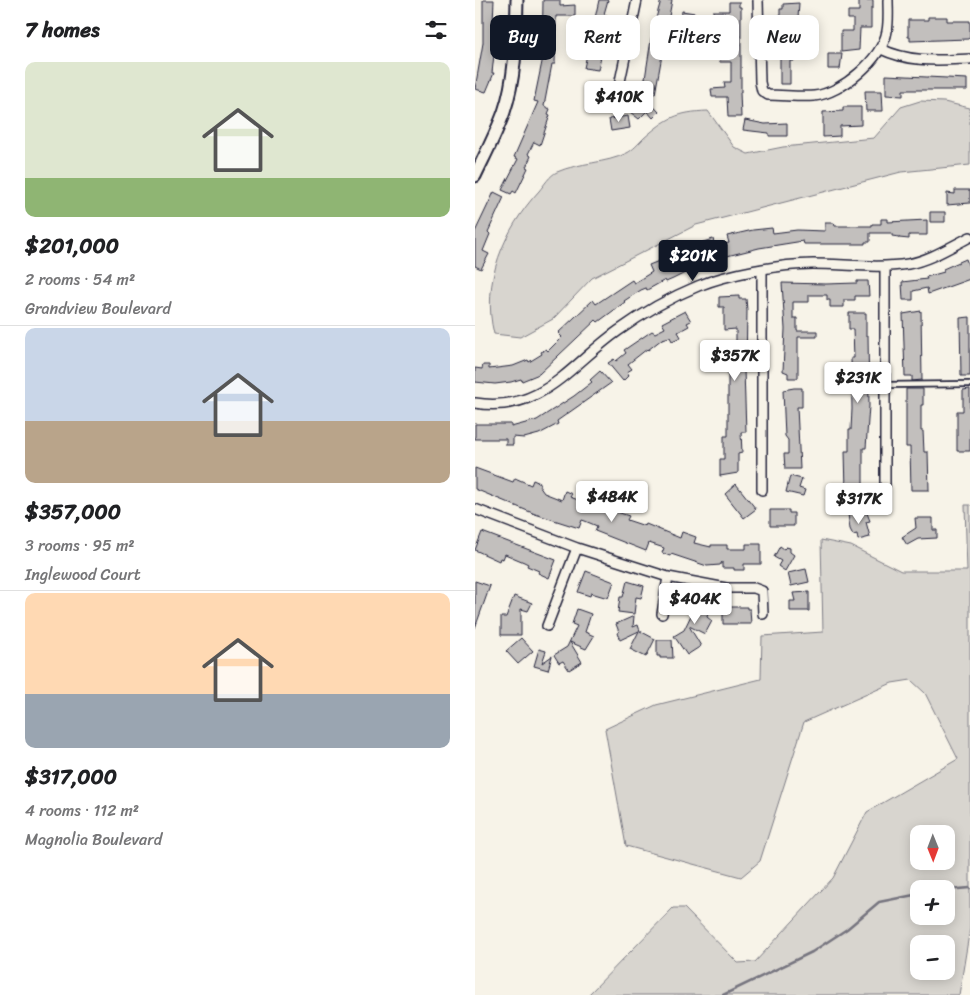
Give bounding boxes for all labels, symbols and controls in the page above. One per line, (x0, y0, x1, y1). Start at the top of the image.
text: 7 homes (25, 11, 100, 49)
chip: Buy (490, 15, 556, 60)
chip: Rent (566, 15, 640, 60)
chip: Filters (650, 15, 739, 60)
chip: New (749, 15, 819, 60)
icon: filters (422, 16, 450, 44)
pin: $410K (584, 80, 654, 123)
text: $410K (595, 82, 643, 111)
icon: home (193, 95, 283, 185)
text: $201,000 (25, 227, 119, 265)
pin: $201K (658, 240, 728, 282)
text: $201K (670, 241, 716, 270)
text: 2 rooms · 54 m² (25, 265, 135, 294)
text: Grandview Boulevard (25, 294, 171, 323)
pin: $357K (700, 340, 770, 382)
text: $357K (711, 341, 759, 370)
icon: home (193, 360, 283, 450)
pin: $231K (823, 362, 893, 404)
text: $231K (835, 363, 881, 392)
pin: $484K (577, 480, 647, 523)
text: $484K (587, 482, 637, 511)
pin: $317K (824, 482, 894, 525)
text: $317K (836, 484, 882, 513)
text: $357,000 (25, 493, 121, 531)
text: 3 rooms · 95 m² (25, 531, 135, 560)
text: Inglewood Court (25, 560, 141, 589)
pin: $404K (660, 582, 730, 625)
text: $404K (670, 584, 720, 613)
icon: home (193, 625, 283, 715)
text: $317,000 (25, 758, 117, 796)
text: 4 rooms · 112 m² (25, 796, 139, 825)
text: Magnolia Boulevard (25, 825, 162, 854)
north arrow (910, 825, 955, 870)
map controls (910, 825, 955, 980)
button: + (910, 880, 955, 925)
button: − (910, 935, 955, 980)

